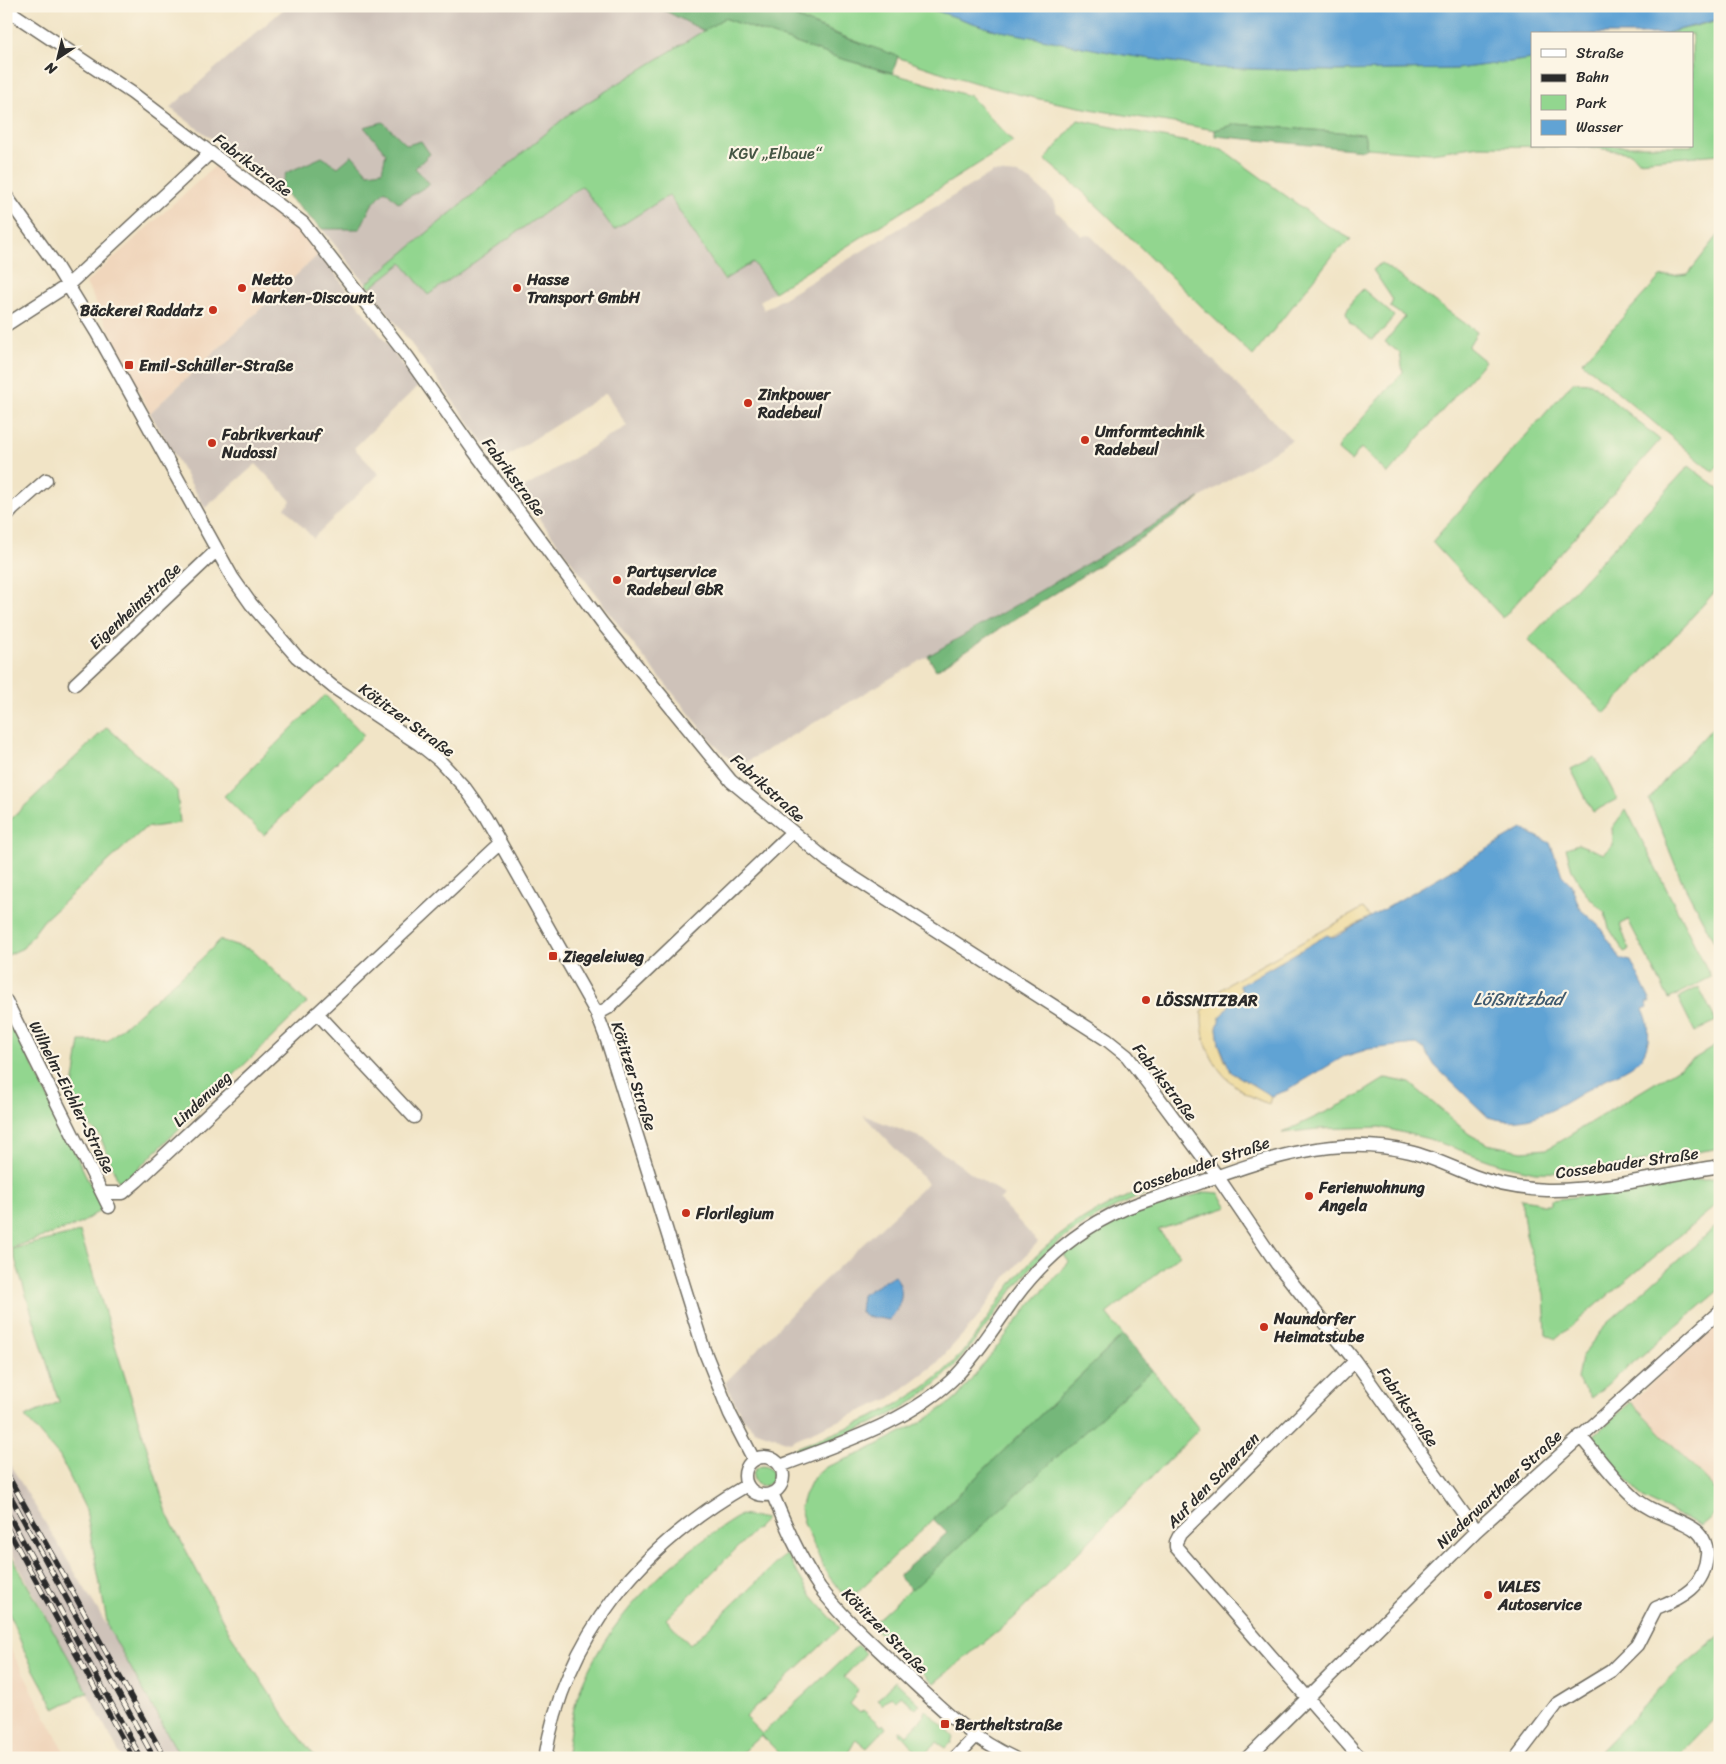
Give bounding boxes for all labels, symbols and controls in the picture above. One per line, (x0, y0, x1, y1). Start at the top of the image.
north arrow (32, 32, 82, 82)
legend (1531, 32, 1694, 148)
text: Straße (1576, 40, 1624, 66)
text: N (39, 55, 63, 82)
text: Bahn (1576, 64, 1609, 90)
text: Park (1576, 90, 1607, 116)
text: Wasser (1576, 114, 1624, 140)
street label: Fabrikstraße (207, 125, 299, 205)
park label: KGV „Elbaue“ (729, 139, 823, 168)
place label: Netto Marken-Discount (251, 265, 374, 312)
place label: Hasse Transport GmbH (526, 265, 641, 312)
marker: Netto Marken-Discount (236, 282, 248, 294)
marker: Hasse Transport GmbH (511, 282, 523, 294)
place label: Bäckerei Raddatz (80, 296, 204, 325)
marker: Bäckerei Raddatz (207, 304, 219, 316)
place label: Emil-Schüller-Straße (139, 351, 294, 380)
marker: Emil-Schüller-Straße (123, 359, 135, 371)
place label: Zinkpower Radebeul (757, 380, 832, 427)
marker: Zinkpower Radebeul (742, 397, 754, 409)
place label: Umformtechnik Radebeul (1094, 417, 1205, 464)
place label: Fabrikverkauf Nudossi (221, 420, 324, 467)
street label: Fabrikstraße (474, 431, 554, 523)
marker: Umformtechnik Radebeul (1079, 434, 1091, 446)
marker: Fabrikverkauf Nudossi (206, 437, 218, 449)
street label: Eigenheimstraße (82, 555, 188, 657)
place label: Partyservice Radebeul GbR (626, 557, 724, 604)
marker: Partyservice Radebeul GbR (611, 574, 623, 586)
street label: Kötitzer Straße (352, 675, 462, 765)
street label: Fabrikstraße (724, 746, 812, 830)
place label: Ziegeleiweg (562, 942, 645, 971)
marker: Ziegeleiweg (547, 950, 559, 962)
water label: Lößnitzbad (1473, 983, 1567, 1015)
place label: LÖSSNITZBAR (1156, 986, 1258, 1015)
marker: LÖSSNITZBAR (1140, 994, 1152, 1006)
street label: Wilhelm-Eichler-Straße (21, 1015, 123, 1179)
street label: Kötitzer Straße (603, 1017, 665, 1135)
street label: Fabrikstraße (1125, 1036, 1205, 1128)
street label: Lindenweg (166, 1064, 238, 1134)
street label: Cossebauder Straße (1128, 1128, 1274, 1202)
street label: Cossebauder Straße (1554, 1139, 1700, 1187)
place label: Ferienwohnung Angela (1318, 1173, 1426, 1220)
marker: Ferienwohnung Angela (1303, 1190, 1315, 1202)
place label: Florilegium (695, 1199, 774, 1228)
marker: Florilegium (680, 1207, 692, 1219)
place label: Naundorfer Heimatstube (1273, 1304, 1365, 1351)
marker: Naundorfer Heimatstube (1258, 1321, 1270, 1333)
street label: Fabrikstraße (1369, 1361, 1447, 1453)
street label: Niederwarthaer Straße (1429, 1422, 1569, 1556)
street label: Auf den Scherzen (1158, 1425, 1267, 1536)
place label: VALES Autoservice (1497, 1572, 1583, 1619)
street label: Kötitzer Straße (835, 1581, 935, 1681)
marker: VALES Autoservice (1482, 1589, 1494, 1601)
place label: Bertheltstraße (955, 1710, 1063, 1739)
marker: Bertheltstraße (939, 1718, 951, 1730)

